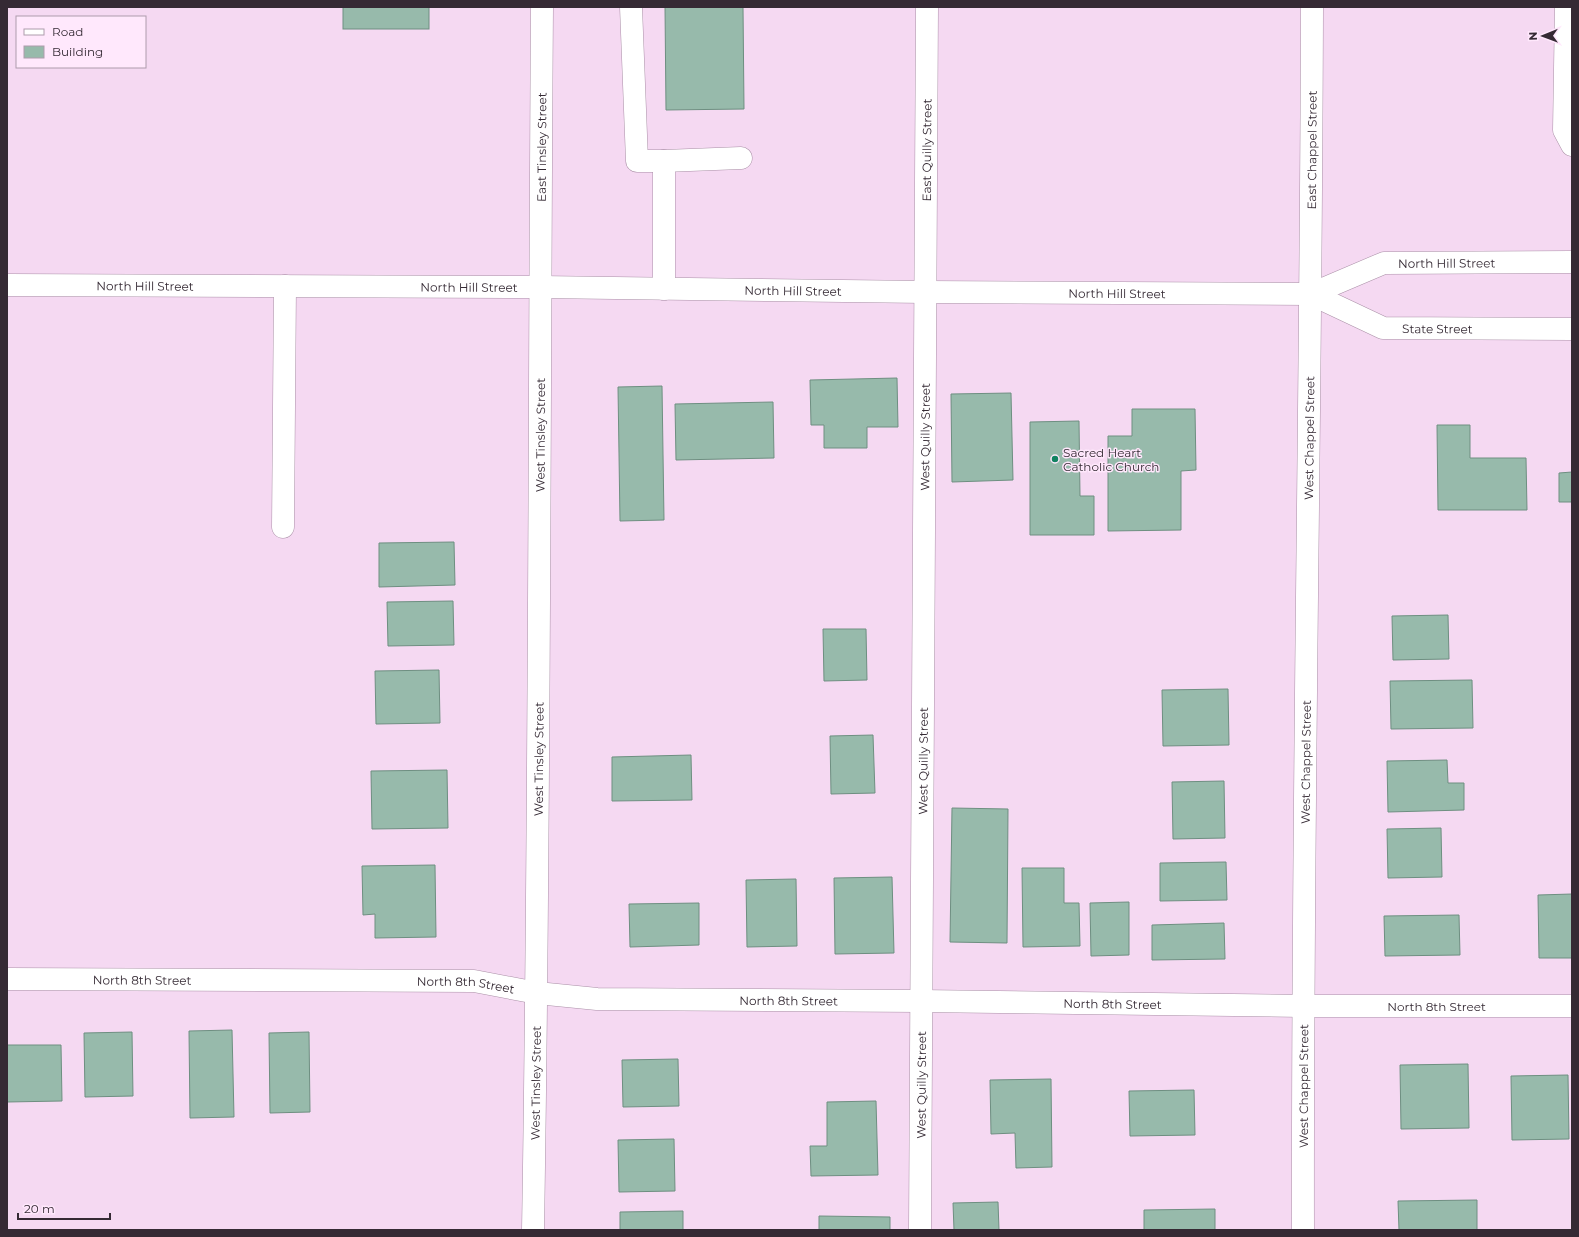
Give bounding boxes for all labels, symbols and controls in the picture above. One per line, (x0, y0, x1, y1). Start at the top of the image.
legend (16, 16, 146, 68)
north arrow (1523, 16, 1563, 56)
text: Road (52, 24, 83, 39)
text: N (1526, 32, 1540, 41)
text: Building (52, 44, 103, 59)
street label: East Chappel Street (1303, 90, 1319, 210)
street label: East Tinsley Street (533, 92, 549, 202)
street label: East Quilly Street (918, 98, 934, 201)
street label: North Hill Street (1398, 255, 1496, 270)
street label: North Hill Street (96, 278, 194, 293)
street label: North Hill Street (420, 279, 518, 294)
street label: North Hill Street (744, 282, 842, 298)
street label: North Hill Street (1068, 285, 1166, 301)
street label: State Street (1402, 321, 1473, 336)
street label: West Chappel Street (1301, 376, 1317, 500)
street label: West Tinsley Street (532, 378, 548, 492)
street label: West Quilly Street (917, 383, 932, 491)
place label: Sacred Heart Catholic Church (1063, 445, 1159, 474)
marker: Sacred Heart Catholic Church (1050, 454, 1060, 464)
street label: West Chappel Street (1297, 700, 1313, 824)
street label: West Tinsley Street (530, 702, 546, 816)
street label: West Quilly Street (915, 707, 930, 815)
street label: North 8th Street (93, 972, 191, 987)
street label: North 8th Street (417, 973, 516, 996)
street label: North 8th Street (739, 992, 838, 1008)
street label: North 8th Street (1063, 995, 1162, 1012)
street label: North 8th Street (1387, 999, 1486, 1014)
street label: West Chappel Street (1295, 1024, 1311, 1148)
street label: West Tinsley Street (527, 1026, 543, 1140)
street label: West Quilly Street (913, 1031, 929, 1139)
scale bar (18, 1195, 110, 1221)
text: 20 m (24, 1201, 55, 1216)

